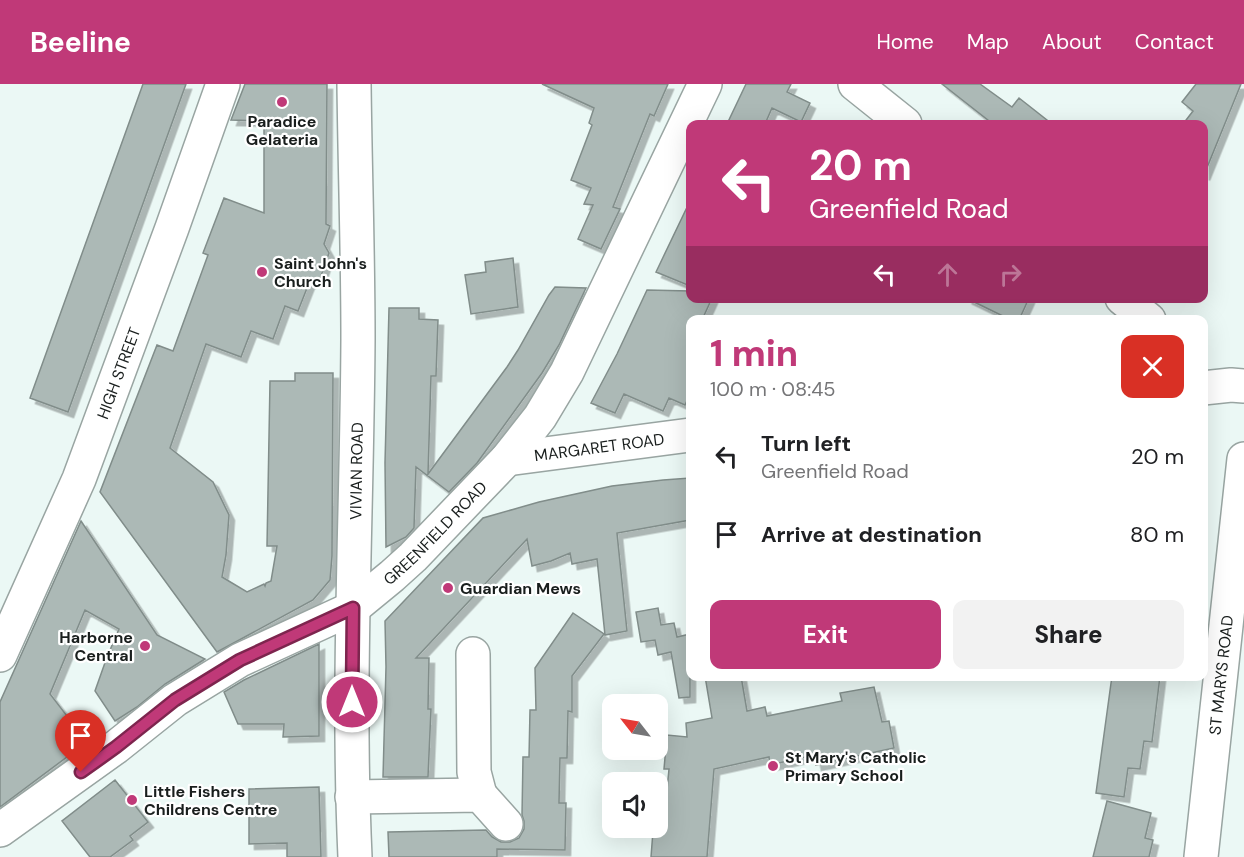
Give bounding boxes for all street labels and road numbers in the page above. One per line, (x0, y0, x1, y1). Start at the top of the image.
street label: HIGH STREET (92, 324, 145, 422)
street label: VIVIAN ROAD (345, 422, 368, 520)
street label: MARGARET ROAD (533, 428, 666, 466)
street label: GREENFIELD ROAD (379, 477, 491, 590)
street label: ST MARYS ROAD (1204, 614, 1238, 736)

